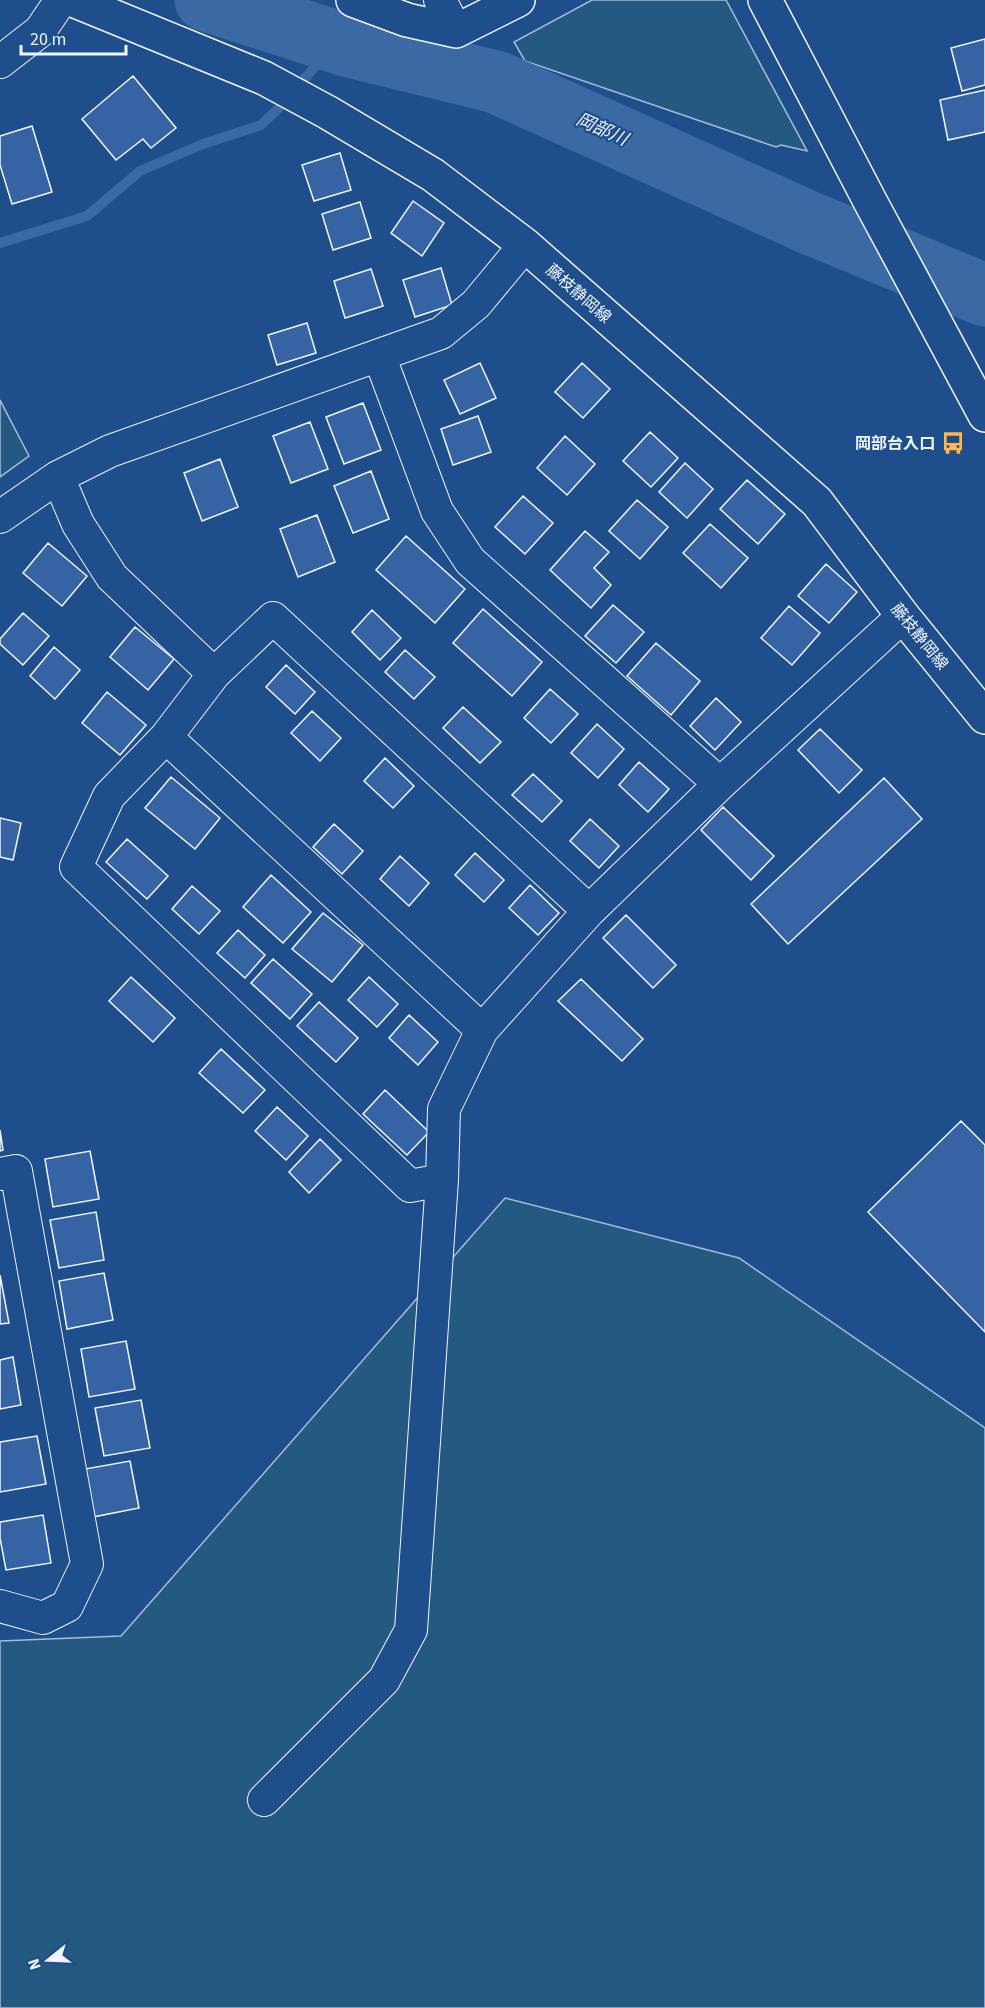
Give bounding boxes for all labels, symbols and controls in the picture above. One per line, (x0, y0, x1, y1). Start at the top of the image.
scale bar (21, 18, 126, 56)
text: 20 m (30, 27, 66, 52)
water label: 岡部川 (572, 107, 633, 153)
street label: 藤枝静岡線 (541, 259, 616, 328)
bus stop icon: 岡部台入口 (940, 430, 966, 456)
place label: 岡部台入口 (855, 433, 935, 455)
street label: 藤枝静岡線 (885, 599, 953, 675)
north arrow (18, 1930, 78, 1990)
text: N (23, 1956, 47, 1973)

